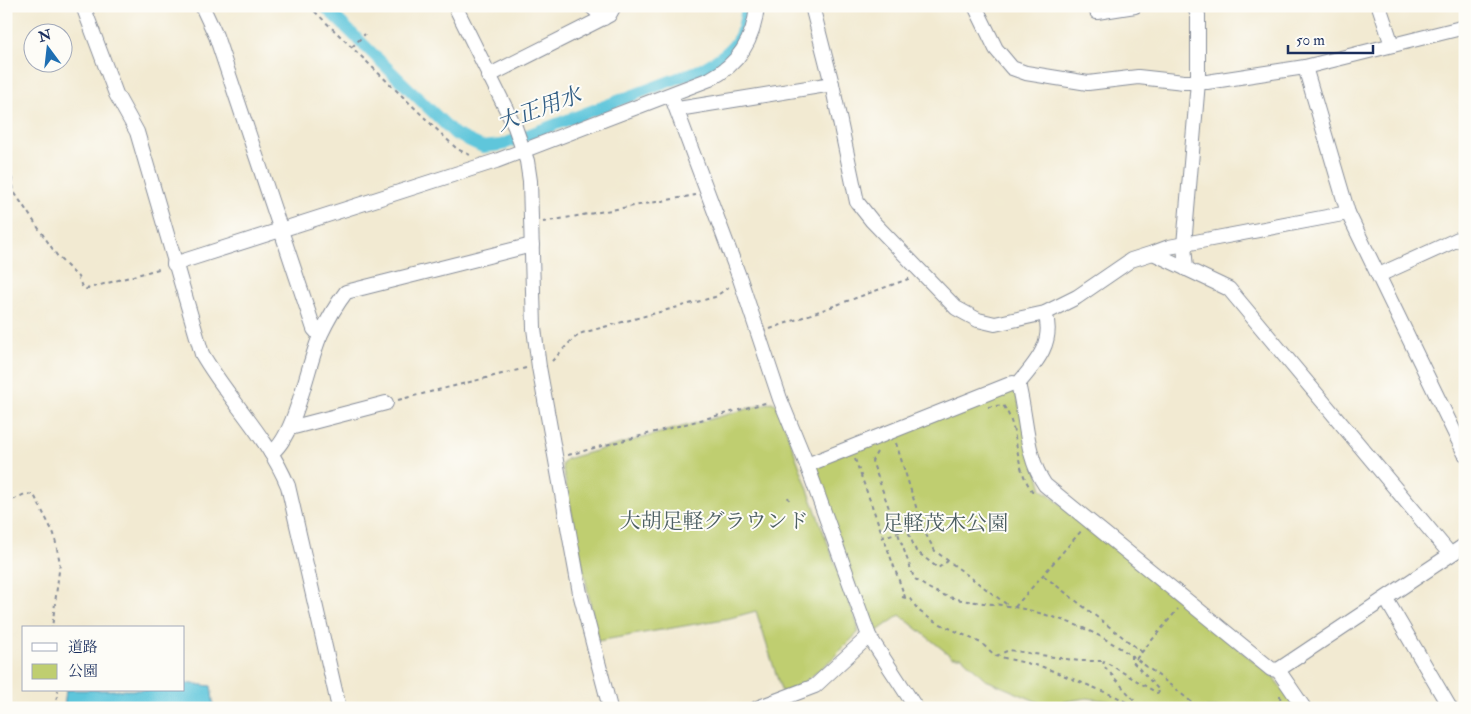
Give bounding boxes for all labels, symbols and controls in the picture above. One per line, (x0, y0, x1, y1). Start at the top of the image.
north arrow (22, 22, 72, 72)
scale bar (1288, 22, 1374, 54)
text: N (36, 26, 53, 46)
text: 50 m (1296, 31, 1325, 50)
water label: 大正用水 (493, 80, 587, 137)
park label: 大胡足軽グラウンド (620, 508, 809, 535)
park label: 足軽茂木公園 (882, 510, 1008, 537)
legend (22, 626, 185, 692)
text: 道路 (68, 638, 98, 657)
text: 公園 (68, 662, 98, 681)

